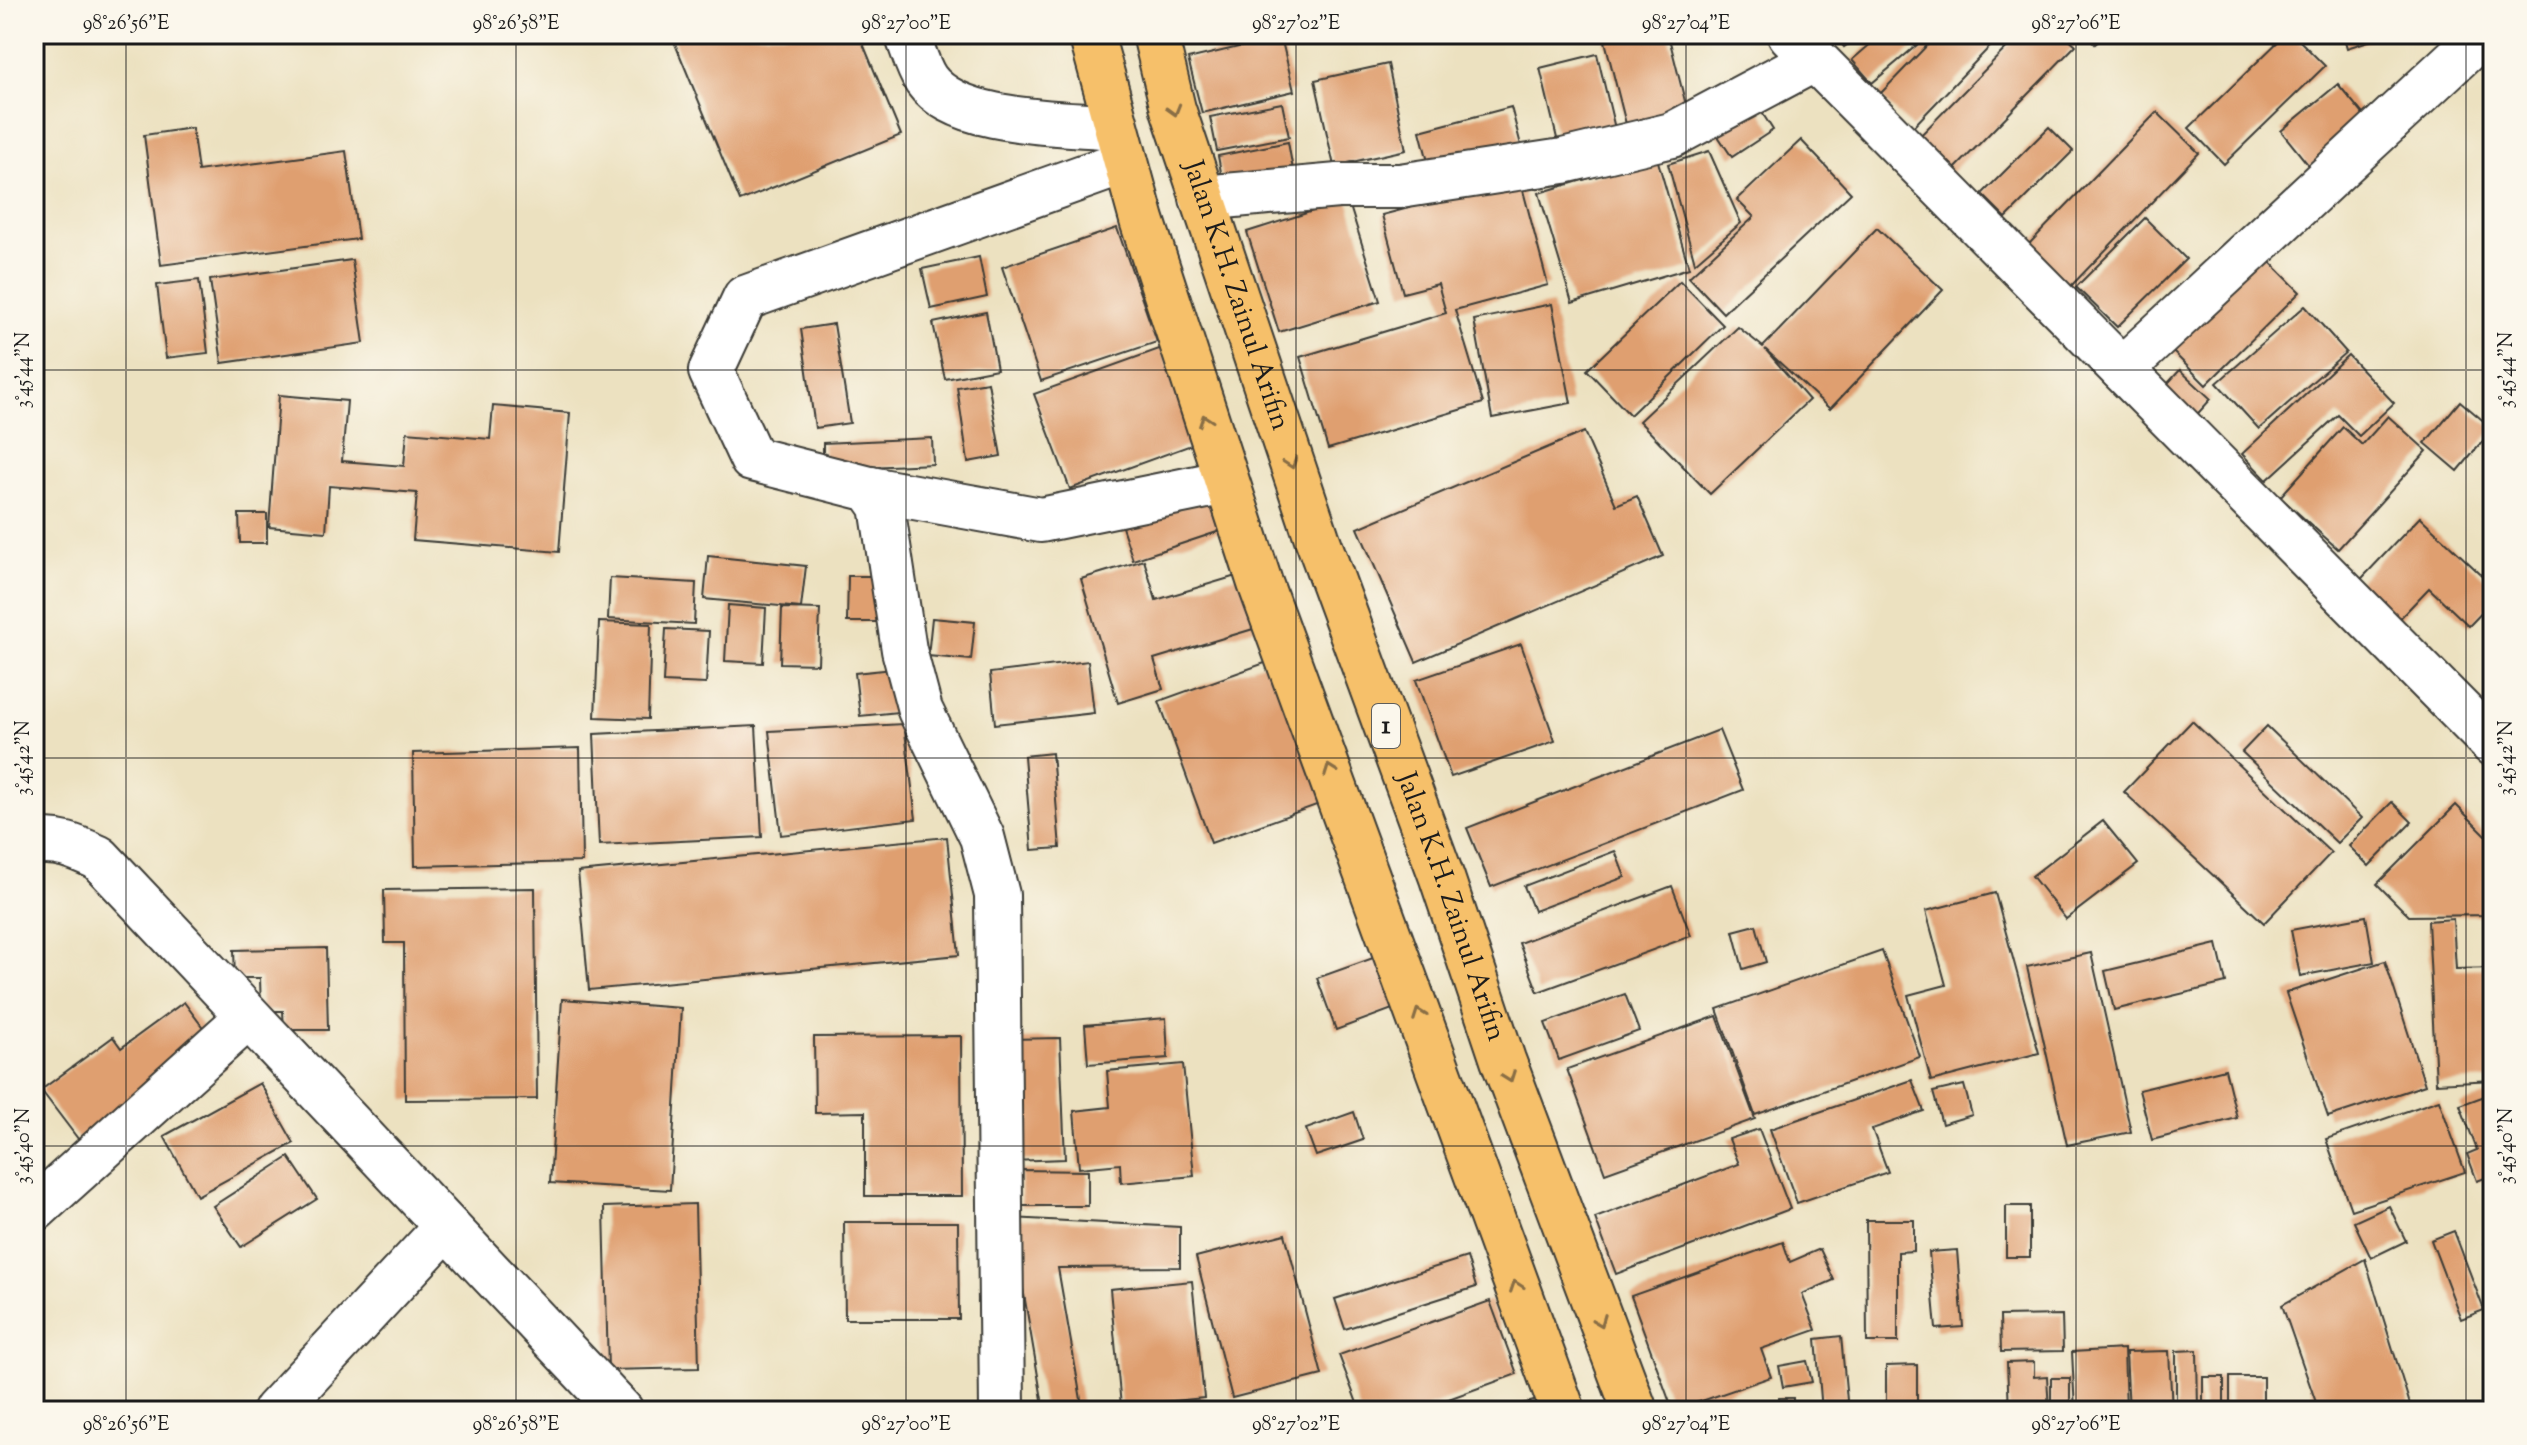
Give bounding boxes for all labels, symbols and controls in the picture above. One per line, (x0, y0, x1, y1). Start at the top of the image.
text: 98°26'56"E (83, 10, 169, 39)
text: 98°26'58"E (473, 10, 559, 39)
text: 98°27'00"E (861, 10, 951, 39)
text: 98°27'02"E (1252, 10, 1340, 39)
text: 98°27'04"E (1642, 10, 1730, 39)
text: 98°27'06"E (2031, 10, 2121, 39)
one-way arrow (1164, 102, 1181, 116)
street label: Jalan K.H. Zainul Arifin (1171, 154, 1299, 436)
text: 3°45'44"N (10, 332, 39, 408)
text: 3°45'44"N (2493, 332, 2522, 408)
one-way arrow (1199, 413, 1215, 427)
one-way arrow (1282, 455, 1298, 469)
road number: 1 (1372, 704, 1400, 748)
text: 3°45'42"N (10, 720, 39, 796)
text: 3°45'42"N (2493, 720, 2522, 796)
one-way arrow (1323, 764, 1340, 778)
street label: Jalan K.H. Zainul Arifin (1384, 765, 1515, 1047)
one-way arrow (1413, 1008, 1429, 1022)
one-way arrow (1500, 1069, 1516, 1083)
text: 3°45'40"N (10, 1108, 39, 1184)
text: 3°45'40"N (2493, 1108, 2522, 1184)
one-way arrow (1509, 1279, 1525, 1293)
one-way arrow (1590, 1313, 1607, 1327)
text: 98°26'56"E (83, 1411, 169, 1440)
text: 98°26'58"E (473, 1411, 559, 1440)
text: 98°27'00"E (861, 1411, 951, 1440)
text: 98°27'02"E (1252, 1411, 1340, 1440)
text: 98°27'04"E (1642, 1411, 1730, 1440)
text: 98°27'06"E (2031, 1411, 2121, 1440)

